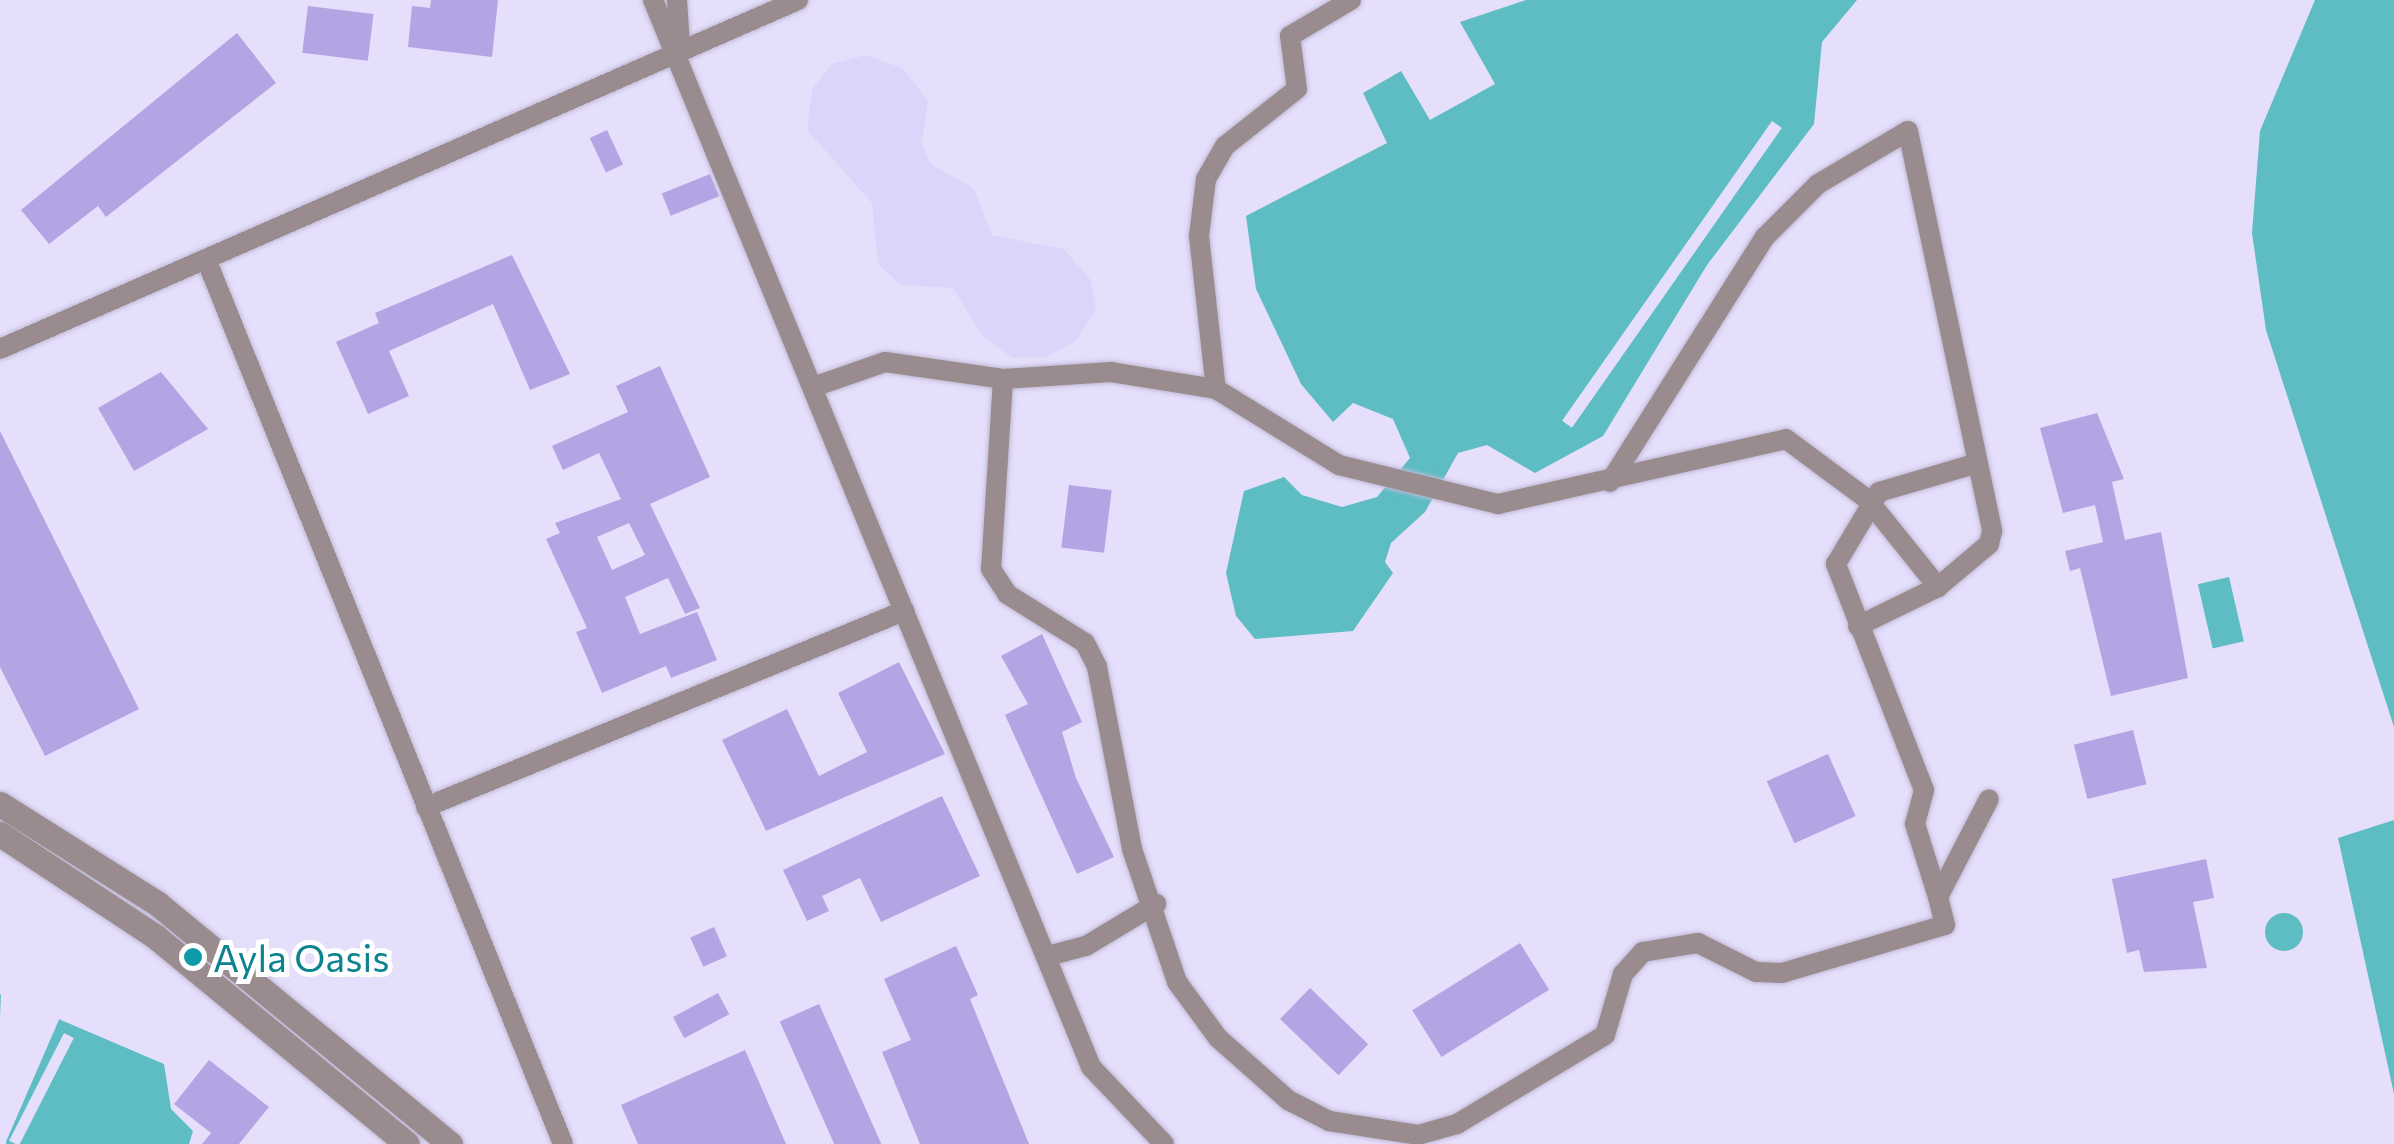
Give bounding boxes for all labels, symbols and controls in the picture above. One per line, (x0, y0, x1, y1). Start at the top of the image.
place label: Ayla Oasis (213, 934, 390, 980)
marker: Ayla Oasis (182, 946, 204, 968)

